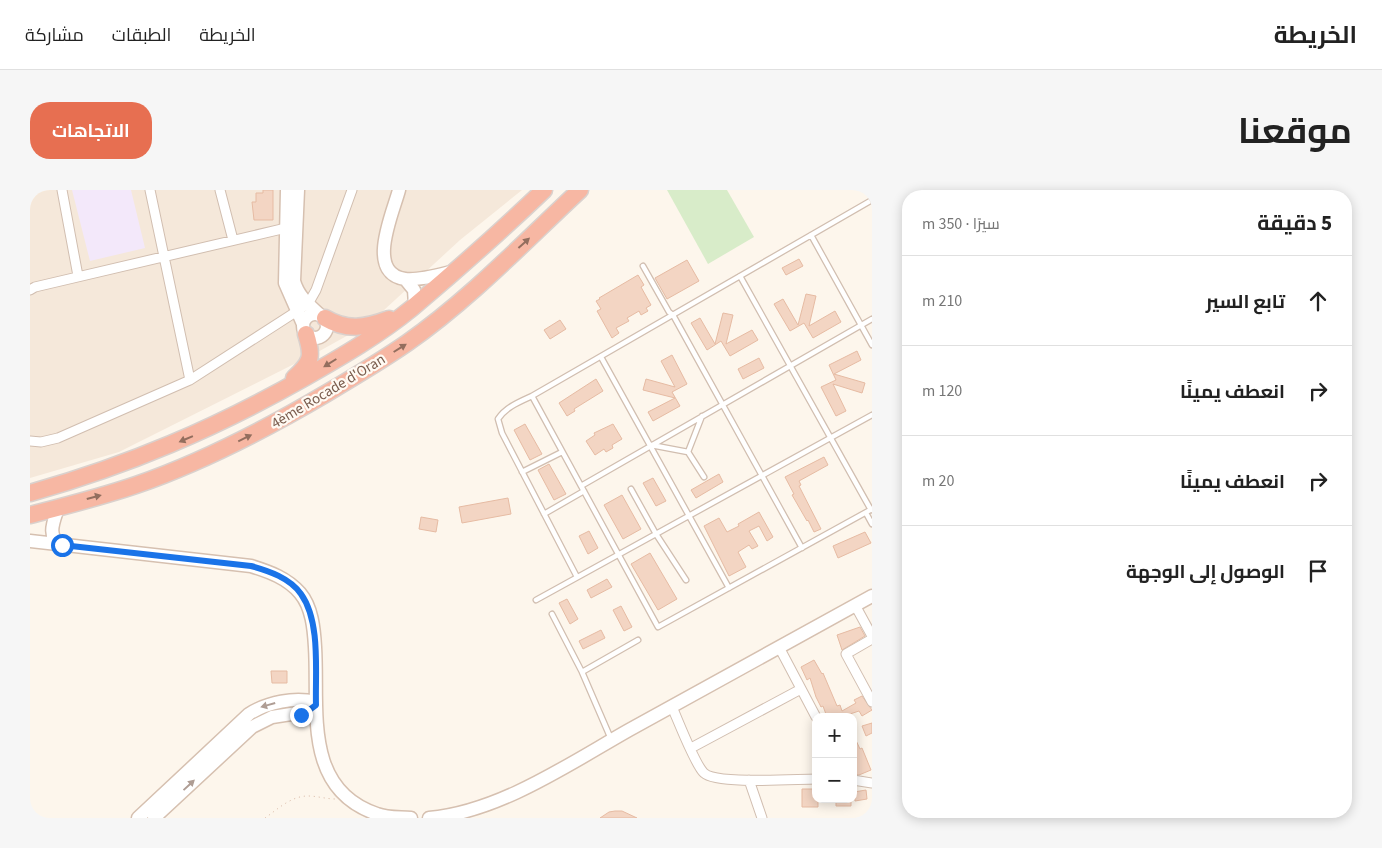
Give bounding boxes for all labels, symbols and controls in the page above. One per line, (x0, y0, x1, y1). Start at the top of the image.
text: الخريطة (1274, 18, 1357, 53)
text: مشاركة (25, 23, 84, 48)
text: الطبقات (112, 23, 171, 48)
text: الخريطة (199, 23, 256, 48)
button: الاتجاهات (30, 102, 152, 159)
text: موقعنا (1238, 107, 1352, 157)
text: 5 دقيقة (1257, 208, 1332, 238)
text: سيرًا · 350 m (922, 213, 1000, 235)
one-way arrow (518, 237, 530, 249)
icon: ahead (1304, 287, 1332, 315)
text: تابع السير (1206, 289, 1285, 316)
text: 210 m (922, 290, 962, 312)
one-way arrow (394, 343, 407, 352)
street label: 4ème Rocade d'Oran (267, 349, 389, 434)
one-way arrow (323, 359, 336, 368)
icon: right (1304, 377, 1332, 405)
text: انعطف يمينًا (1180, 379, 1285, 406)
text: 120 m (922, 380, 962, 402)
one-way arrow (238, 434, 252, 442)
one-way arrow (179, 435, 193, 443)
icon: right (1304, 467, 1332, 495)
text: انعطف يمينًا (1180, 469, 1285, 496)
text: 20 m (922, 470, 954, 492)
one-way arrow (86, 493, 101, 501)
route start (51, 534, 74, 557)
icon: arrive (1304, 557, 1332, 585)
text: الوصول إلى الوجهة (1126, 559, 1285, 586)
one-way arrow (261, 702, 276, 710)
route end (290, 704, 313, 727)
map controls (812, 713, 857, 803)
button: + (812, 713, 857, 758)
button: − (812, 758, 857, 803)
one-way arrow (183, 779, 195, 791)

